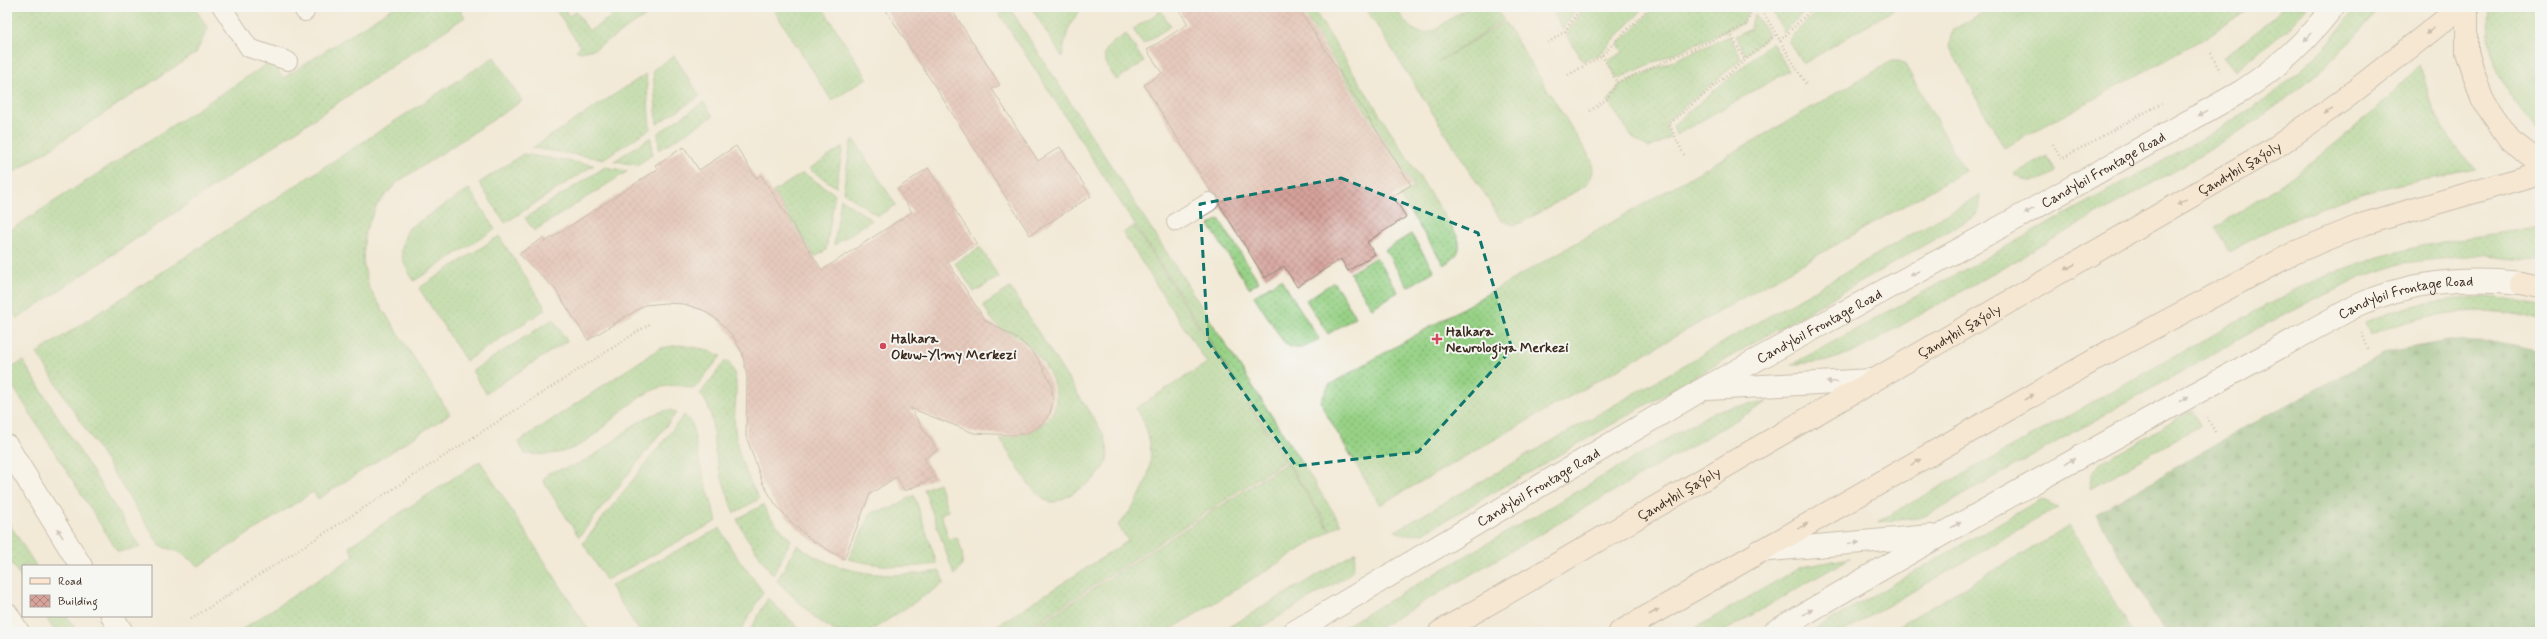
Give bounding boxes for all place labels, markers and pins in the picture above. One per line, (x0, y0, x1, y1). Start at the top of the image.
place label: Halkara Newrologiya Merkezi (1446, 323, 1568, 360)
place label: Halkara Okuw-Ylmy Merkezi (891, 330, 1016, 364)
marker: Halkara Newrologiya Merkezi (1431, 333, 1443, 345)
marker: Halkara Okuw-Ylmy Merkezi (878, 341, 888, 351)

